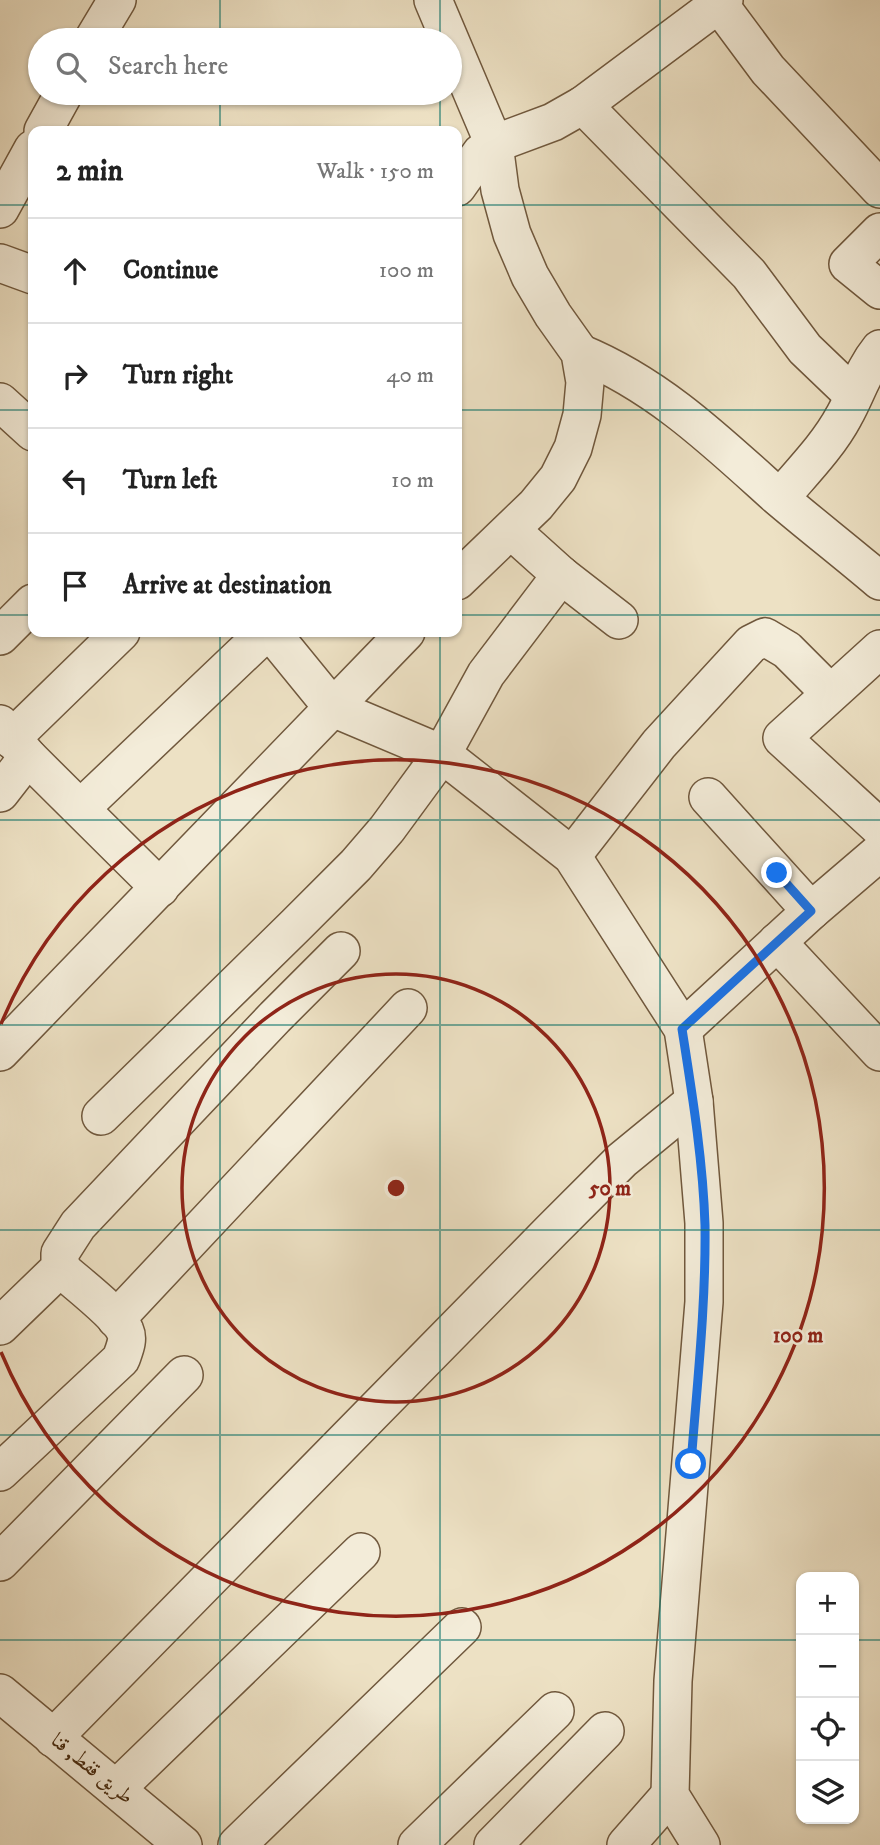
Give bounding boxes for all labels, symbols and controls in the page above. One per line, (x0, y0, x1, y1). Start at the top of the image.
search box (28, 28, 462, 105)
icon: search (52, 48, 90, 86)
text: Search here (108, 50, 228, 83)
text: 2 min (56, 153, 123, 190)
text: Walk · 150 m (317, 157, 434, 186)
icon: ahead (56, 252, 94, 290)
text: Continue (123, 254, 218, 287)
text: 100 m (379, 256, 434, 285)
icon: right (56, 357, 94, 395)
text: Turn right (123, 359, 233, 392)
text: 40 m (386, 361, 434, 390)
icon: left (56, 462, 94, 500)
text: Turn left (123, 464, 217, 497)
text: 10 m (391, 466, 434, 495)
icon: arrive (56, 567, 94, 605)
text: Arrive at destination (123, 569, 332, 602)
route end (761, 857, 792, 888)
centre of rings (384, 1176, 408, 1200)
text: 50 m (588, 1176, 631, 1202)
text: 100 m (773, 1323, 823, 1349)
route start (675, 1448, 706, 1479)
map controls (796, 1572, 859, 1824)
button: + (796, 1572, 859, 1635)
button: − (796, 1635, 859, 1698)
button: locate (796, 1698, 859, 1761)
street label: طريق قفط, قنا (45, 1728, 139, 1810)
button: layers (796, 1761, 859, 1824)

